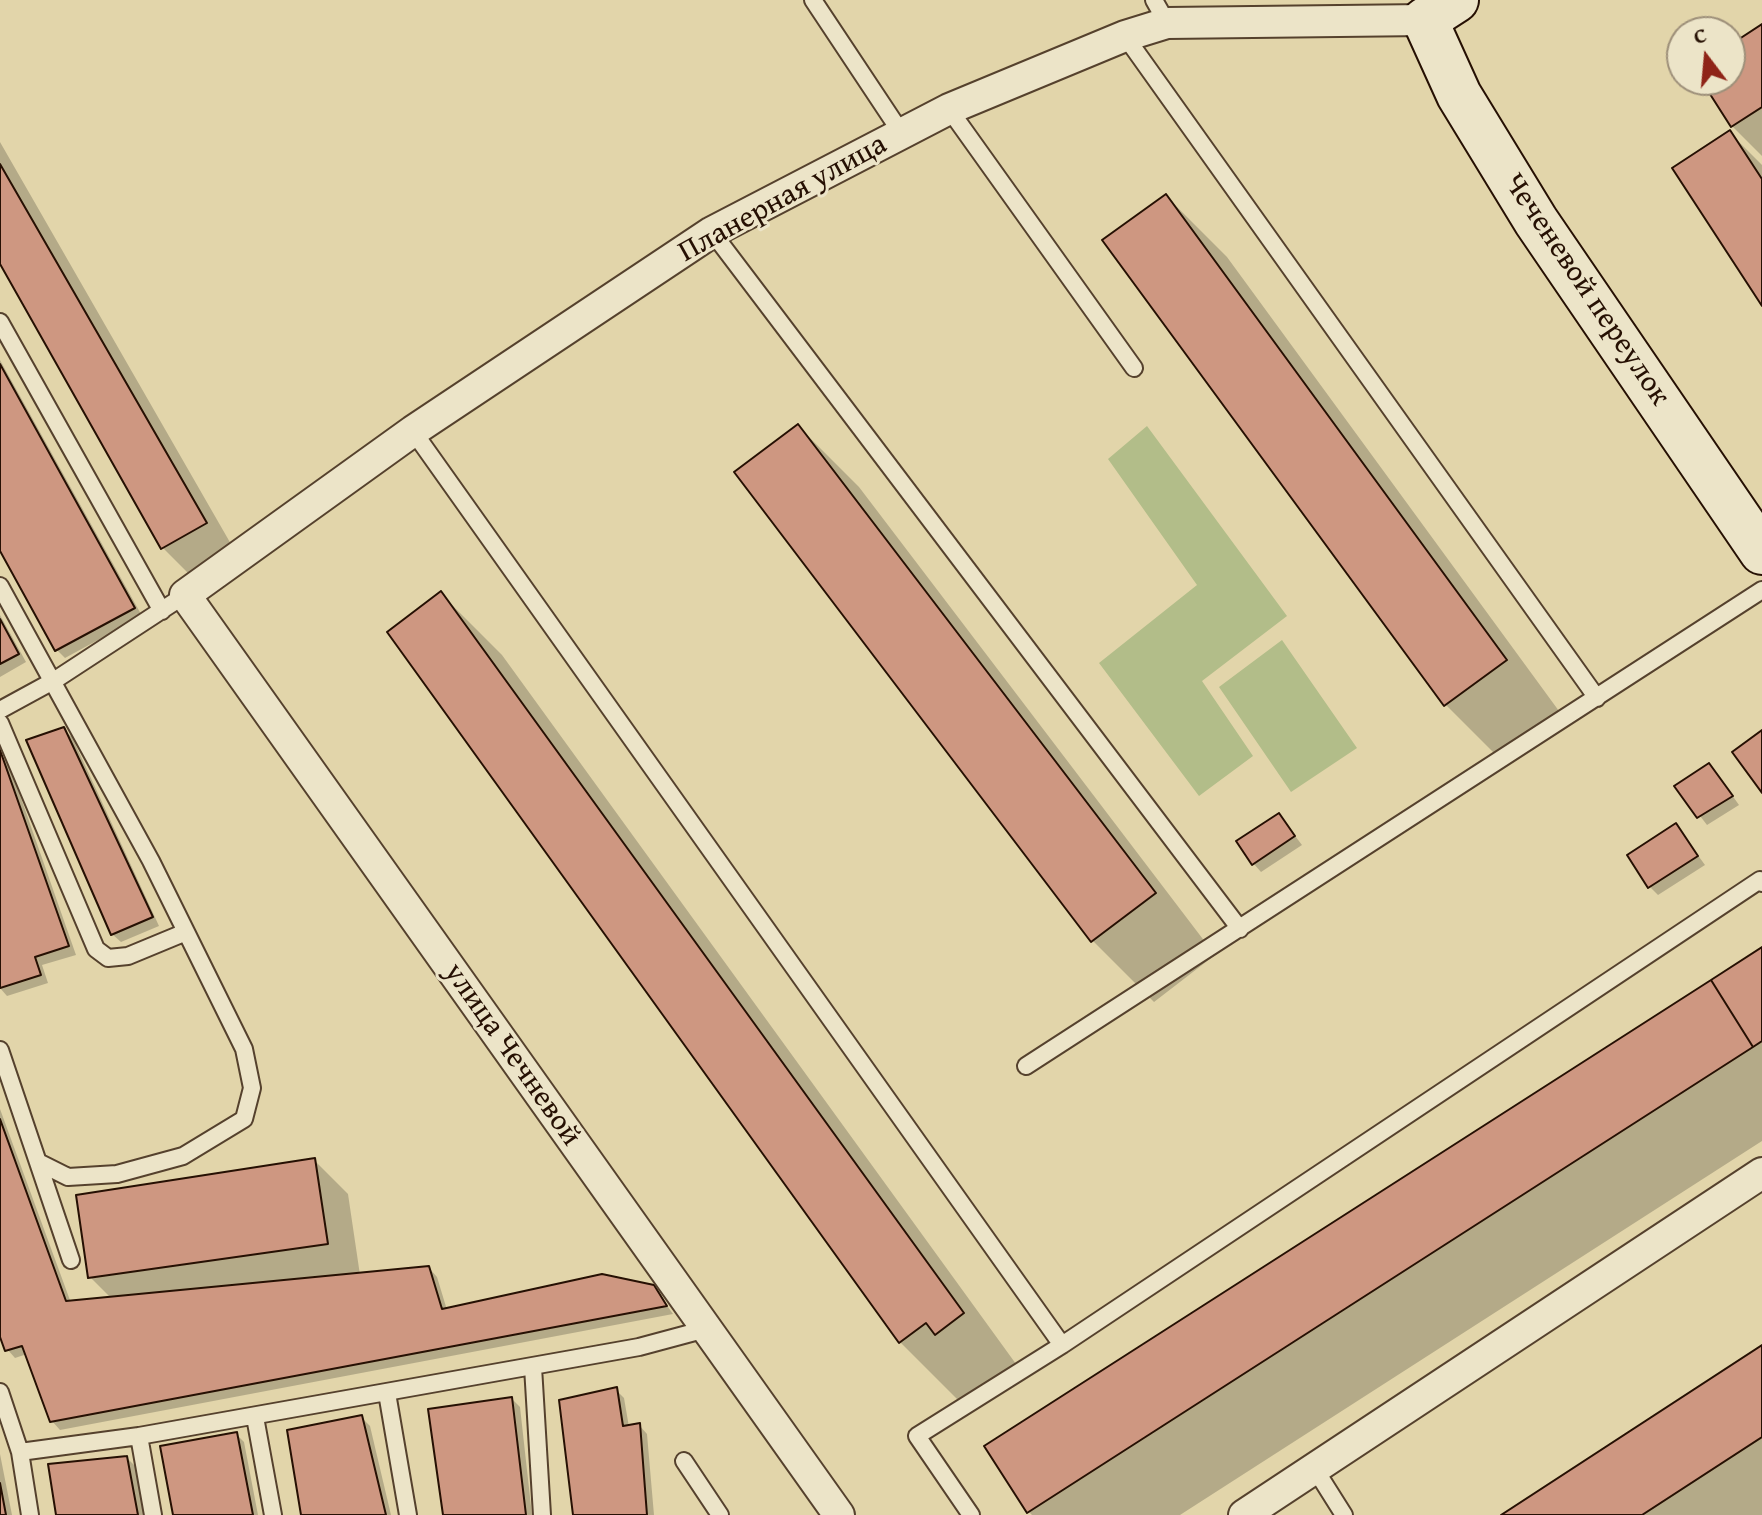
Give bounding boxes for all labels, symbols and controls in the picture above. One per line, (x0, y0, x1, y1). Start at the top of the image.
north arrow (1666, 16, 1746, 96)
text: С (1690, 18, 1710, 52)
street label: Планерная улица (673, 127, 893, 271)
street label: Чеченевой переулок (1495, 167, 1677, 413)
street label: улица Чечневой (436, 956, 588, 1154)

